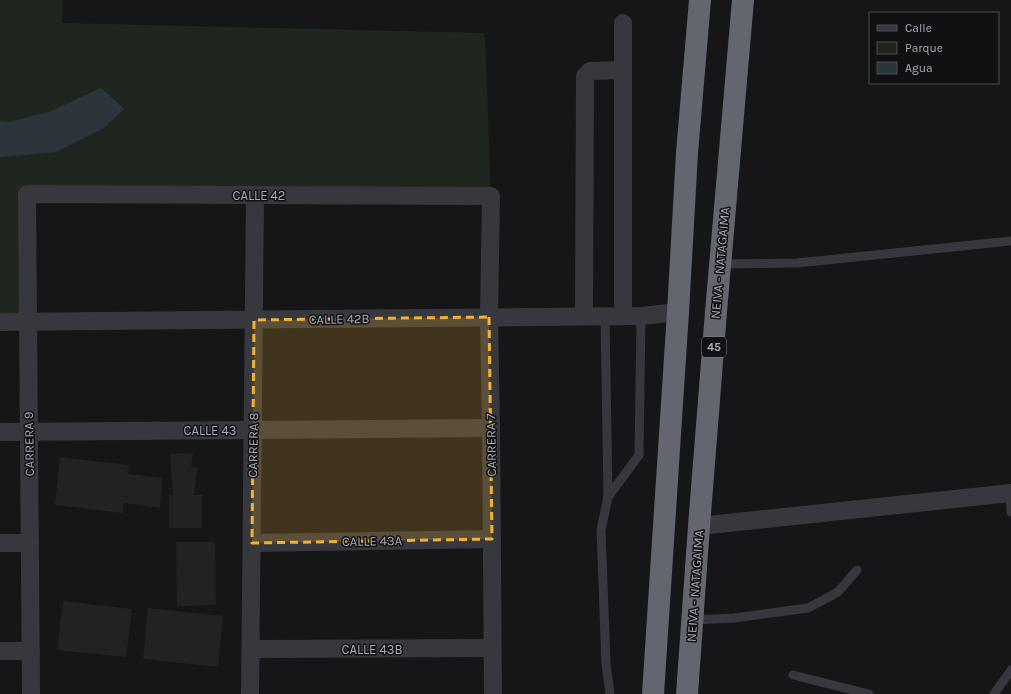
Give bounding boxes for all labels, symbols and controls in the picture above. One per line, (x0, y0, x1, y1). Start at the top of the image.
legend (869, 12, 999, 84)
text: Calle (905, 21, 932, 35)
text: Parque (905, 41, 943, 55)
text: Agua (905, 61, 933, 75)
street label: CALLE 42 (233, 188, 285, 203)
street label: NEIVA - NATAGAIMA (708, 206, 732, 320)
street label: CALLE 42B (308, 311, 370, 327)
road number: 45 (702, 337, 726, 357)
street label: CARRERA 9 (21, 412, 37, 476)
street label: CARRERA 8 (245, 412, 261, 478)
street label: CARRERA 7 (483, 413, 499, 477)
street label: CALLE 43 (184, 423, 236, 438)
street label: NEIVA - NATAGAIMA (684, 529, 706, 642)
street label: CALLE 43A (342, 533, 403, 549)
street label: CALLE 43B (341, 642, 403, 657)

